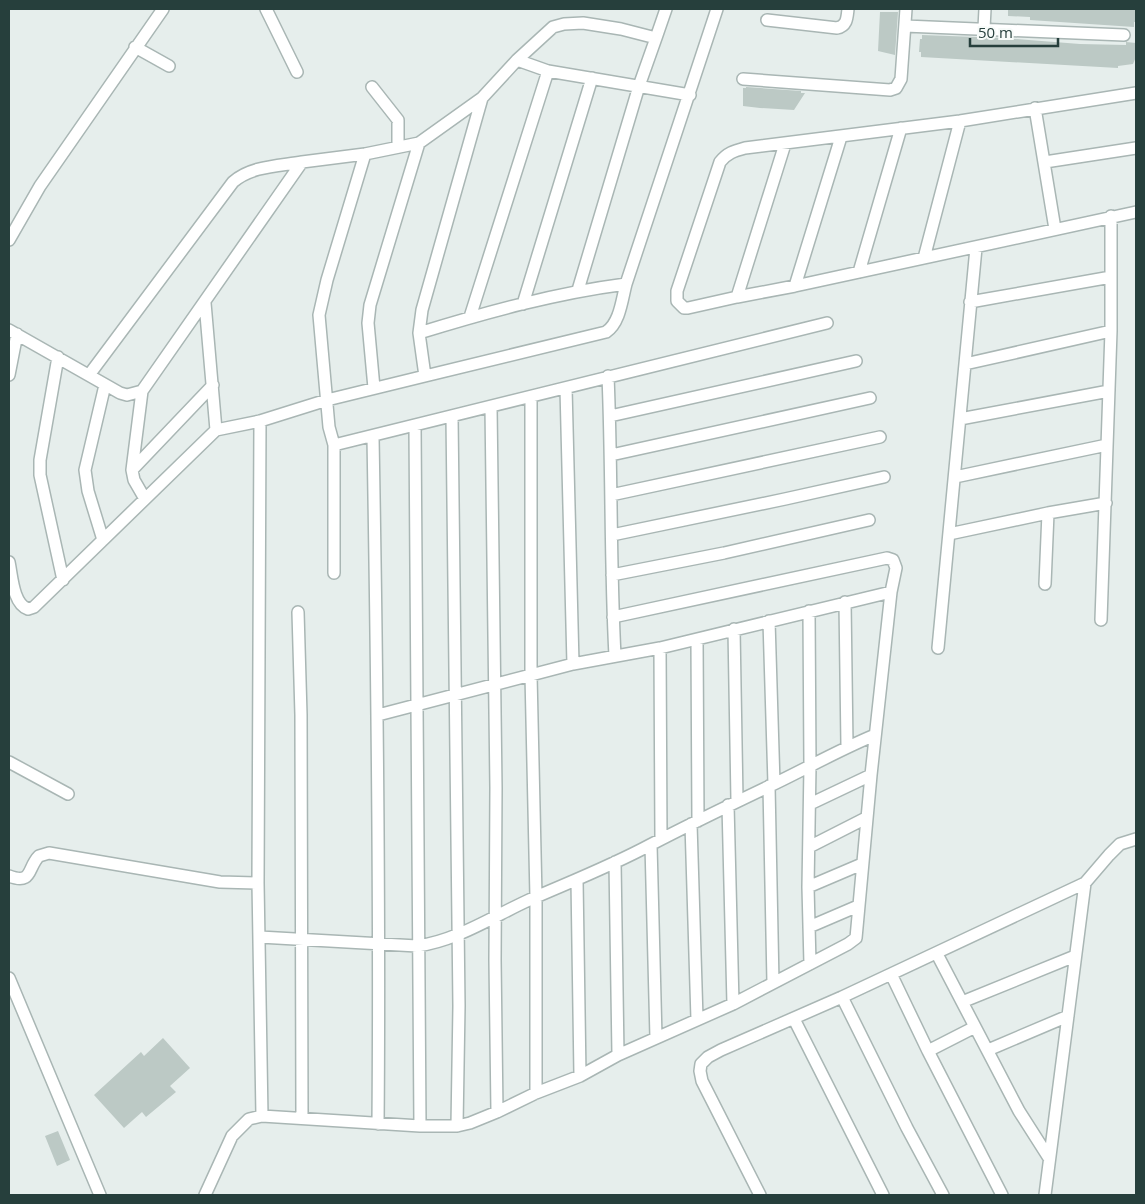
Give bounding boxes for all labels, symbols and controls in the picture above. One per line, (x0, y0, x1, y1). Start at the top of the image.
scale bar (970, 15, 1058, 47)
text: 50 m (978, 22, 1013, 42)

